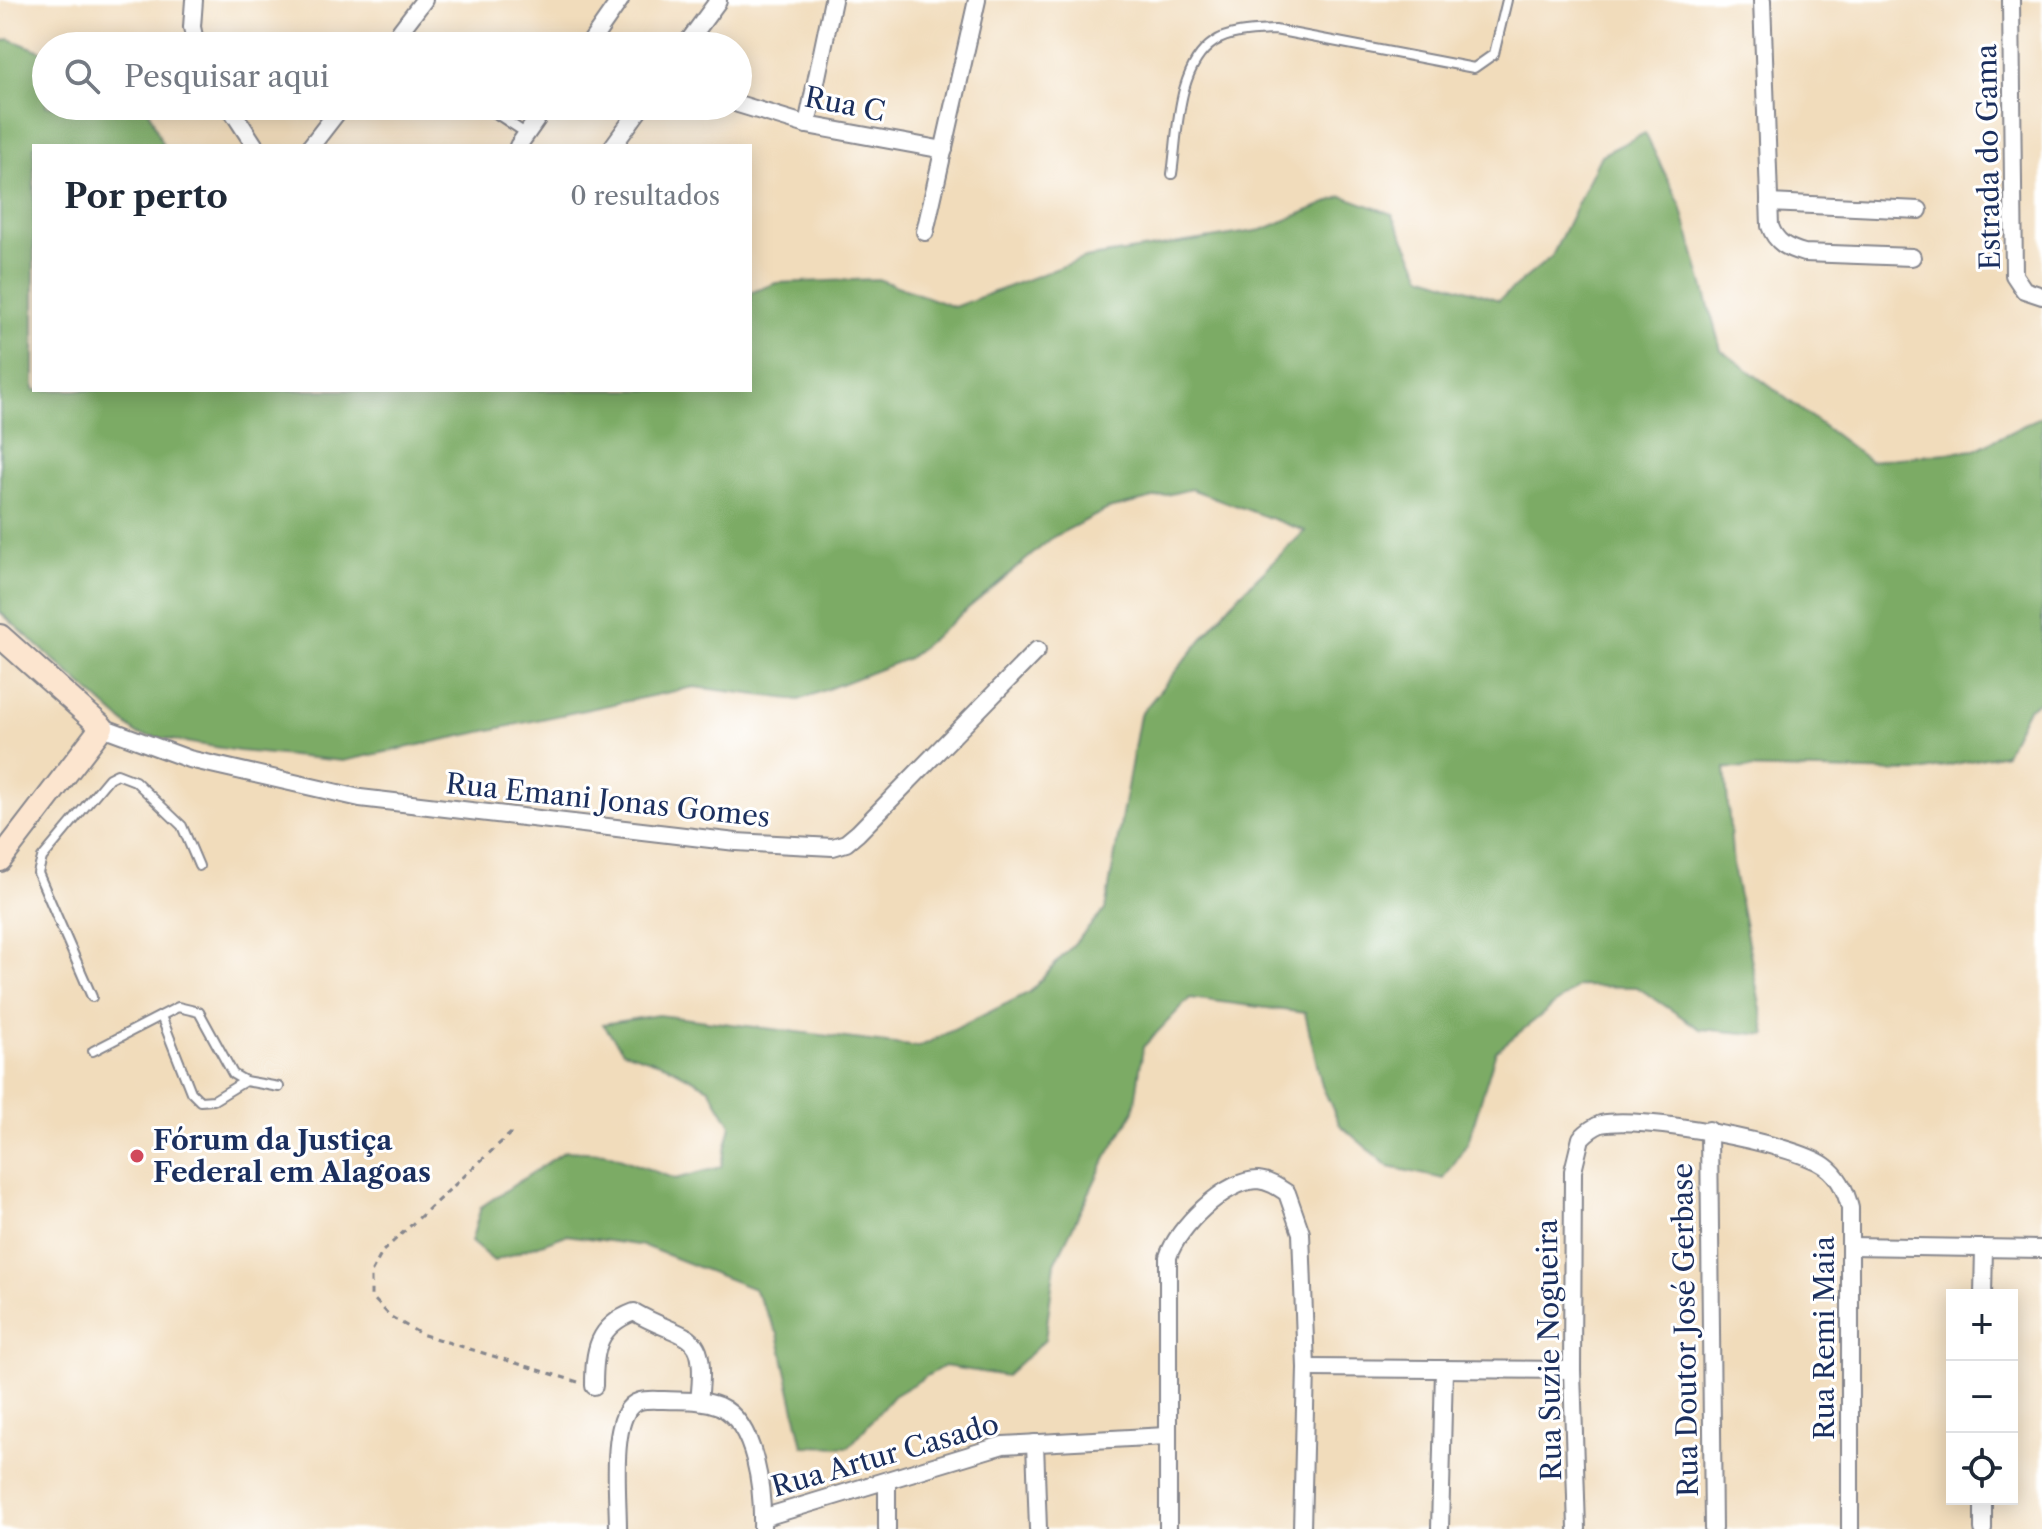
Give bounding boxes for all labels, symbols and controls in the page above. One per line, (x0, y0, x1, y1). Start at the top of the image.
search box (32, 32, 752, 120)
street label: Estrada do Gama (1969, 43, 2007, 271)
icon: search (60, 54, 104, 98)
text: Pesquisar aqui (124, 58, 329, 95)
street label: Rua C (802, 80, 888, 128)
text: Por perto (64, 175, 228, 217)
text: 0 resultados (570, 180, 720, 212)
street label: Rua Emani Jonas Gomes (444, 766, 772, 834)
place label: Fórum da Justiça Federal em Alagoas (153, 1123, 431, 1189)
marker: Fórum da Justiça Federal em Alagoas (128, 1147, 146, 1165)
street label: Rua Doutor José Gerbase (1665, 1163, 1705, 1497)
street label: Rua Suzie Nogueira (1530, 1219, 1568, 1481)
street label: Rua Remi Maia (1807, 1236, 1841, 1440)
map controls (1946, 1289, 2018, 1505)
button: + (1946, 1289, 2018, 1361)
button: − (1946, 1361, 2018, 1433)
street label: Rua Artur Casado (768, 1406, 1002, 1504)
button: locate (1946, 1433, 2018, 1505)

